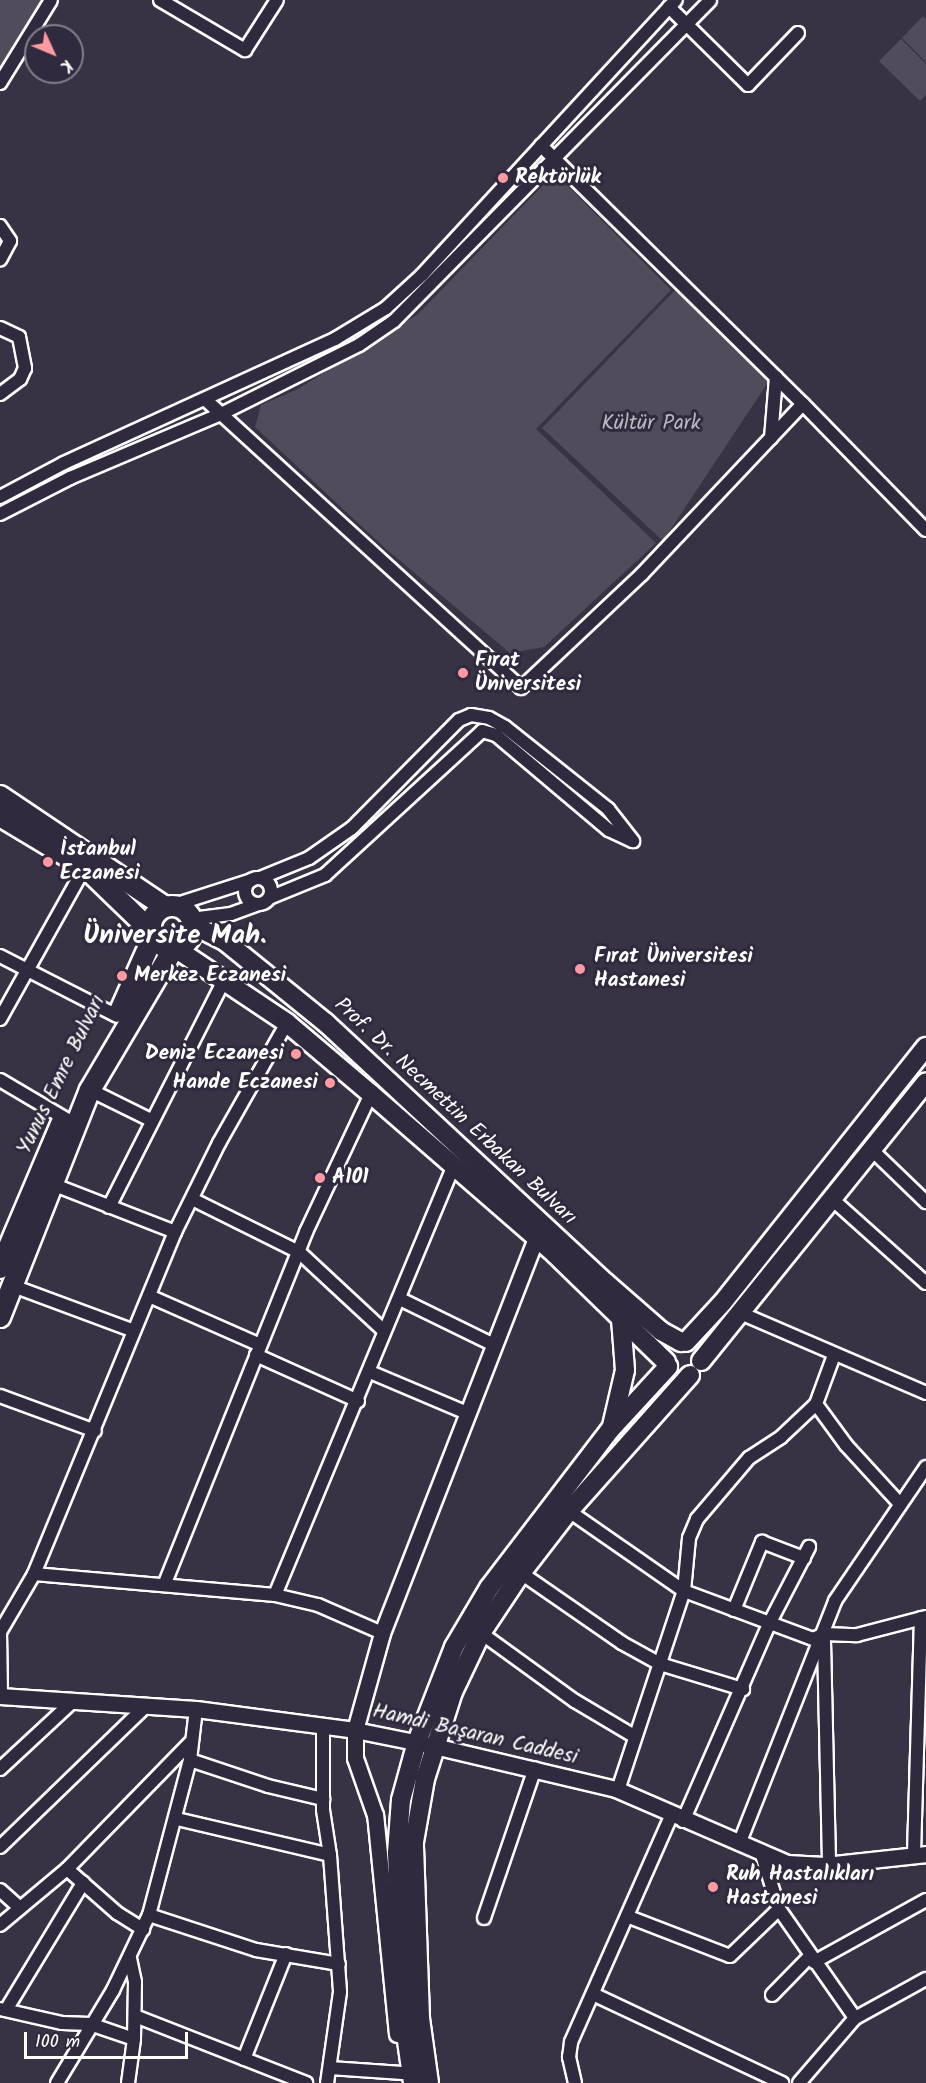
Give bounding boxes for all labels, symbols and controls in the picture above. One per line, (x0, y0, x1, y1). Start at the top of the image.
north arrow (24, 24, 84, 84)
text: K (54, 53, 78, 78)
place label: Rektörlük (515, 165, 601, 191)
marker: Rektörlük (496, 171, 510, 185)
park label: Kültür Park (601, 411, 701, 437)
place label: Fırat Üniversitesi (475, 648, 581, 698)
marker: Fırat Üniversitesi (456, 666, 470, 680)
place label: İstanbul Eczanesi (60, 837, 140, 887)
marker: İstanbul Eczanesi (41, 855, 55, 869)
district label: Üniversite Mah. (83, 920, 267, 952)
place label: Fırat Üniversitesi Hastanesi (594, 944, 753, 994)
marker: Fırat Üniversitesi Hastanesi (571, 960, 589, 978)
place label: Merkez Eczanesi (134, 963, 286, 989)
marker: Merkez Eczanesi (115, 969, 129, 983)
street label: Yunus Emre Bulvarı (12, 991, 112, 1159)
street label: Prof. Dr. Necmettin Erbakan Bulvarı (329, 993, 581, 1231)
place label: Deniz Eczanesi (145, 1041, 284, 1067)
marker: Deniz Eczanesi (289, 1047, 303, 1061)
place label: Hande Eczanesi (173, 1070, 318, 1096)
marker: Hande Eczanesi (323, 1076, 337, 1090)
place label: A101 (332, 1165, 369, 1191)
marker: A101 (313, 1171, 327, 1185)
street label: Hamdi Başaran Caddesi (370, 1699, 580, 1771)
place label: Ruh Hastalıkları Hastanesi (726, 1862, 874, 1912)
marker: Ruh Hastalıkları Hastanesi (704, 1878, 722, 1896)
scale bar (27, 2020, 190, 2058)
text: 100 m (35, 2028, 80, 2057)

